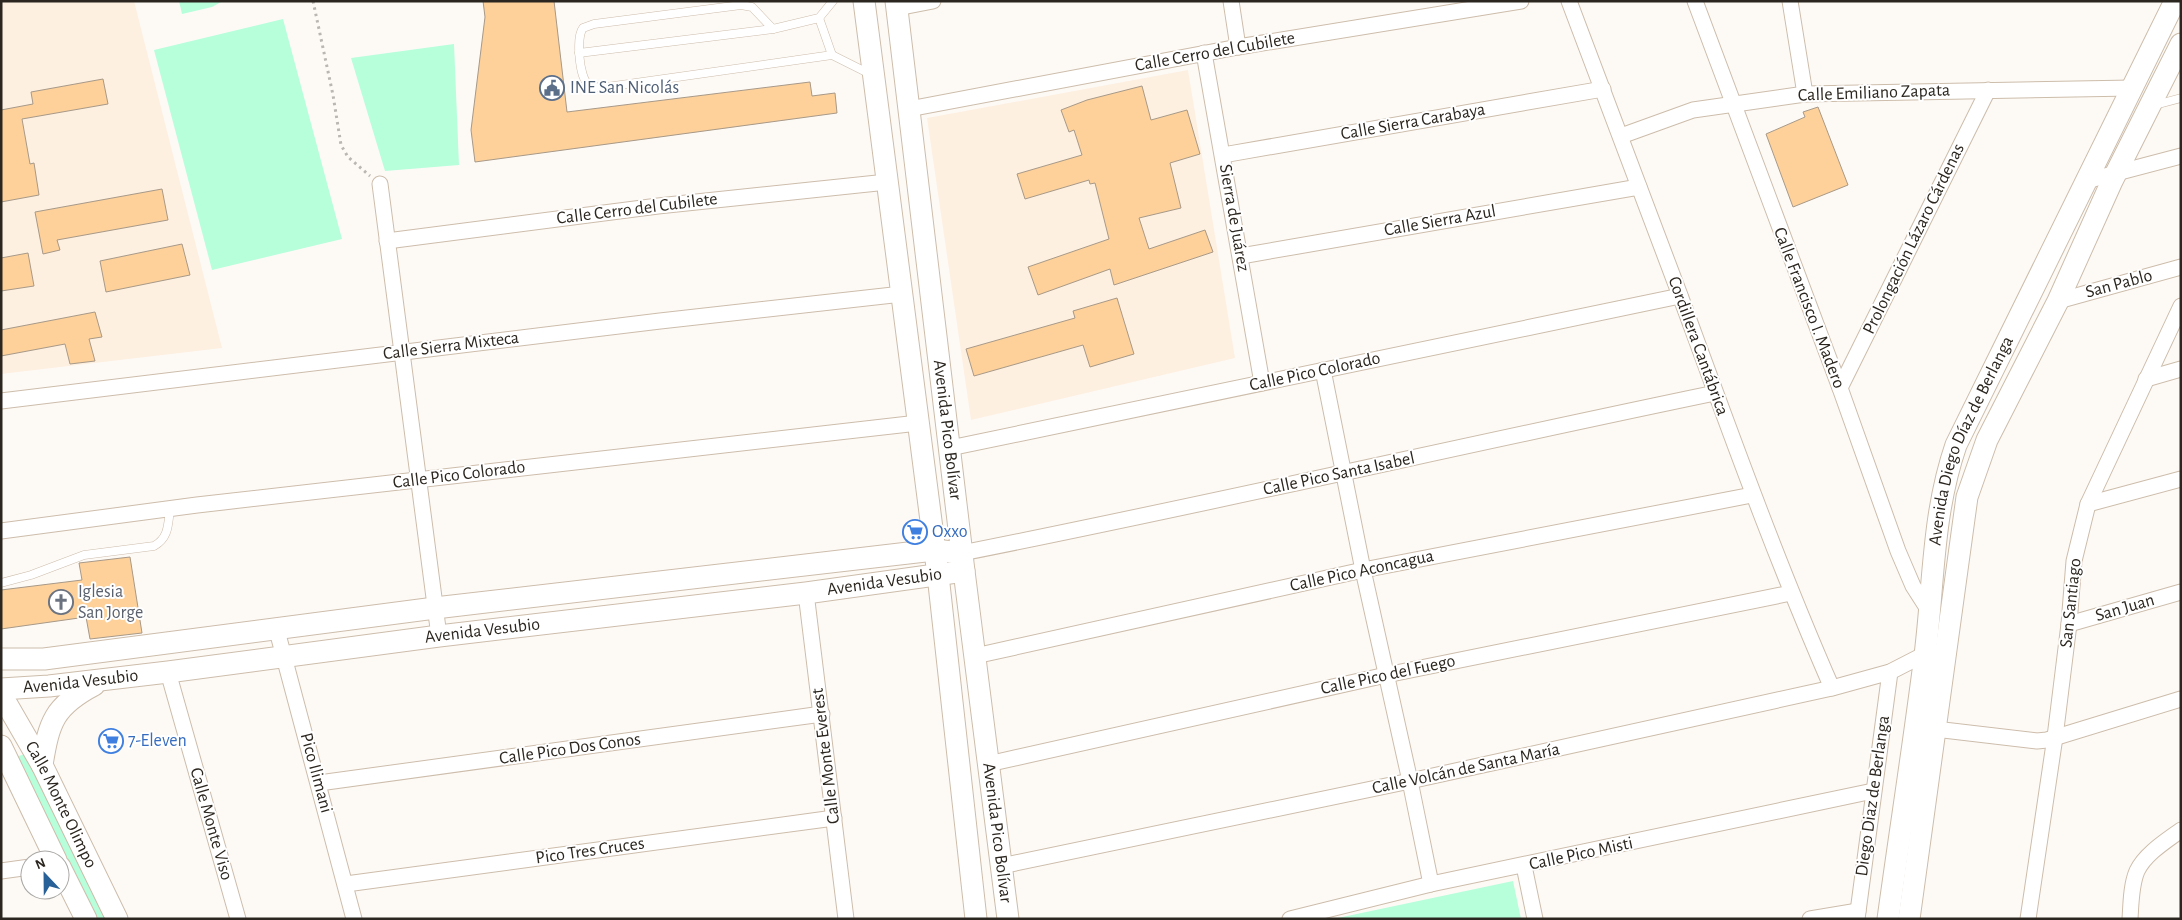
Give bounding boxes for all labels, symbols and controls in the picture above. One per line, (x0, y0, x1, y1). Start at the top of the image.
street label: Calle Cerro del Cubilete (1134, 29, 1296, 75)
public building icon: INE San Nicolás (539, 75, 565, 101)
place label: INE San Nicolás (570, 79, 679, 97)
street label: Calle Emiliano Zapata (1797, 81, 1951, 105)
street label: Calle Sierra Carabaya (1339, 100, 1487, 144)
street label: Prolongación Lázaro Cárdenas (1860, 141, 1968, 337)
street label: Sierra de Juárez (1216, 163, 1252, 273)
street label: Calle Cerro del Cubilete (555, 190, 719, 228)
street label: Calle Sierra Azul (1383, 202, 1497, 240)
street label: Calle Francisco I. Madero (1770, 225, 1848, 391)
street label: San Pablo (2084, 266, 2154, 302)
street label: Cordillera Cantábrica (1665, 274, 1731, 418)
street label: Calle Sierra Mixteca (382, 329, 520, 363)
street label: Avenida Diego Díaz de Berlanga (1926, 333, 2017, 546)
street label: Calle Pico Colorado (1248, 349, 1382, 395)
street label: Avenida Pico Bolívar (930, 359, 964, 501)
street label: Calle Pico Santa Isabel (1262, 449, 1416, 499)
street label: Calle Pico Colorado (392, 458, 526, 492)
supermarket icon: Oxxo (902, 519, 928, 545)
place label: Oxxo (932, 523, 968, 541)
street label: Calle Pico Aconcagua (1288, 547, 1436, 595)
street label: San Santiago (2057, 557, 2085, 649)
street label: Avenida Vesubio (826, 565, 943, 599)
place label: Iglesia San Jorge (78, 583, 143, 622)
church icon: Iglesia San Jorge (48, 589, 74, 615)
street label: San Juan (2093, 591, 2157, 625)
street label: Avenida Vesubio (424, 615, 541, 647)
street label: Calle Pico del Fuego (1319, 652, 1457, 698)
street label: Avenida Vesubio (22, 667, 140, 697)
street label: Calle Monte Everest (809, 687, 843, 825)
street label: Diego Diaz de Berlanga (1853, 714, 1893, 878)
supermarket icon: 7-Eleven (98, 728, 124, 754)
street label: Calle Pico Dos Conos (498, 730, 642, 768)
street label: Pico Ilimani (297, 731, 335, 815)
place label: 7-Eleven (128, 732, 187, 750)
street label: Calle Monte Olimpo (21, 738, 100, 871)
street label: Calle Volcán de Santa María (1370, 740, 1562, 798)
street label: Avenida Pico Bolívar (979, 762, 1015, 904)
street label: Calle Monte Viso (186, 766, 236, 883)
street label: Pico Tres Cruces (534, 834, 646, 868)
street label: Calle Pico Misti (1527, 834, 1635, 874)
north arrow (20, 850, 70, 900)
text: N (33, 856, 48, 872)

